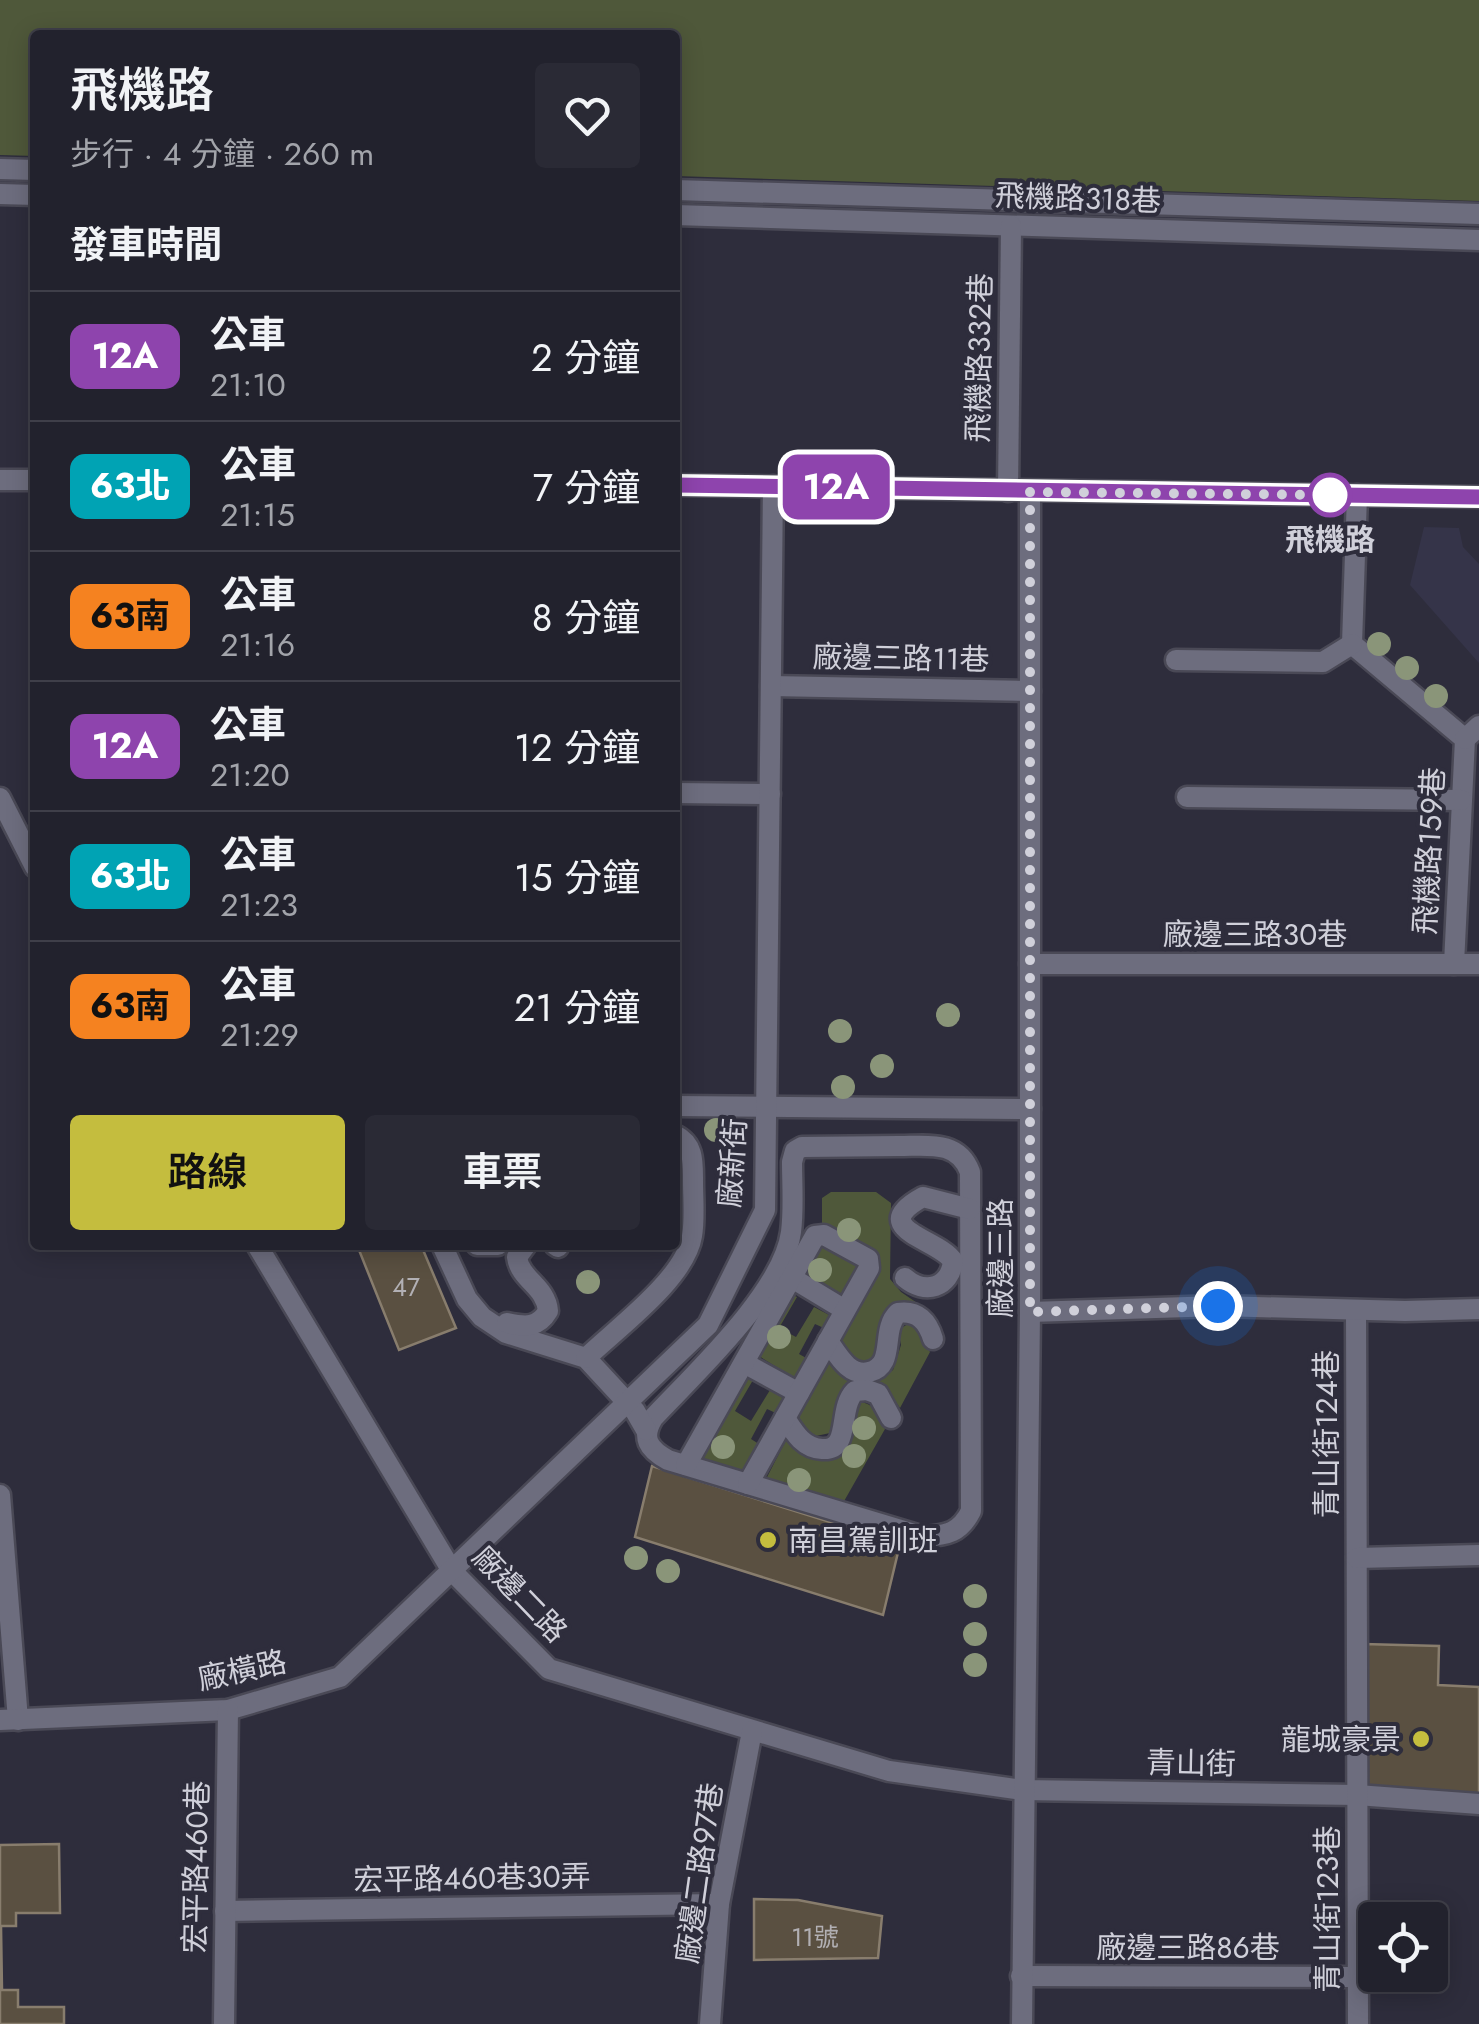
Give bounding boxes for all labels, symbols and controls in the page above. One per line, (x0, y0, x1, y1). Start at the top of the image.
text: 飛機路 (70, 56, 214, 125)
button: heart (535, 63, 640, 168)
text: 步行 · 4 分鐘 · 260 m (70, 131, 374, 177)
street label: 飛機路318巷 (994, 174, 1162, 222)
text: 發車時間 (70, 217, 222, 272)
street label: 飛機路332巷 (956, 273, 1002, 443)
text: 公車 (210, 307, 286, 362)
text: 2 分鐘 (531, 330, 640, 385)
text: 12A (92, 331, 158, 381)
text: 21:10 (210, 362, 286, 408)
text: 公車 (220, 437, 296, 492)
line badge: 12A (778, 454, 894, 520)
text: 7 分鐘 (533, 460, 640, 515)
text: 63北 (90, 461, 170, 511)
text: 12A (803, 462, 869, 512)
marker: 飛機路 (1309, 474, 1351, 516)
text: 21:15 (220, 492, 295, 538)
place label: 飛機路 (1285, 518, 1375, 561)
text: 公車 (220, 567, 296, 622)
text: 8 分鐘 (532, 590, 640, 645)
text: 63南 (90, 591, 170, 641)
text: 21:16 (220, 622, 295, 668)
street label: 廠邊三路11巷 (812, 635, 990, 681)
text: 公車 (210, 697, 286, 752)
text: 12 分鐘 (514, 720, 640, 775)
text: 12A (92, 721, 158, 771)
text: 21:20 (210, 752, 290, 798)
street label: 飛機路159巷 (1403, 766, 1455, 936)
text: 公車 (220, 827, 296, 882)
text: 15 分鐘 (514, 850, 640, 905)
text: 63北 (90, 851, 170, 901)
text: 21:23 (220, 882, 298, 928)
street label: 廠邊三路30巷 (1163, 913, 1347, 956)
text: 公車 (220, 957, 296, 1012)
text: 21 分鐘 (514, 980, 640, 1035)
text: 63南 (90, 981, 170, 1031)
text: 21:29 (220, 1012, 299, 1058)
button: 路線 (70, 1115, 345, 1230)
button: 車票 (365, 1115, 640, 1230)
street label: 廠新街 (707, 1117, 757, 1209)
street label: 廠邊三路 (979, 1198, 1022, 1318)
house number: 47 (392, 1269, 420, 1305)
your location (1193, 1281, 1243, 1331)
street label: 青山街124巷 (1305, 1350, 1348, 1518)
place label: 南昌駕訓班 (788, 1519, 938, 1562)
marker: 南昌駕訓班 (757, 1529, 779, 1551)
street label: 廠邊二路 (463, 1536, 577, 1652)
street label: 廠橫路 (194, 1640, 290, 1700)
place label: 龍城豪景 (1281, 1718, 1401, 1761)
marker: 龍城豪景 (1410, 1728, 1432, 1750)
street label: 青山街 (1146, 1741, 1236, 1785)
street label: 宏平路460巷 (173, 1780, 219, 1954)
street label: 廠邊二路97巷 (665, 1780, 733, 1966)
street label: 青山街123巷 (1306, 1826, 1349, 1992)
street label: 宏平路460巷30弄 (353, 1854, 591, 1902)
map controls (1358, 1902, 1448, 1992)
button: locate (1358, 1902, 1448, 1992)
house number: 11號 (791, 1919, 839, 1955)
street label: 廠邊三路86巷 (1096, 1926, 1280, 1969)

